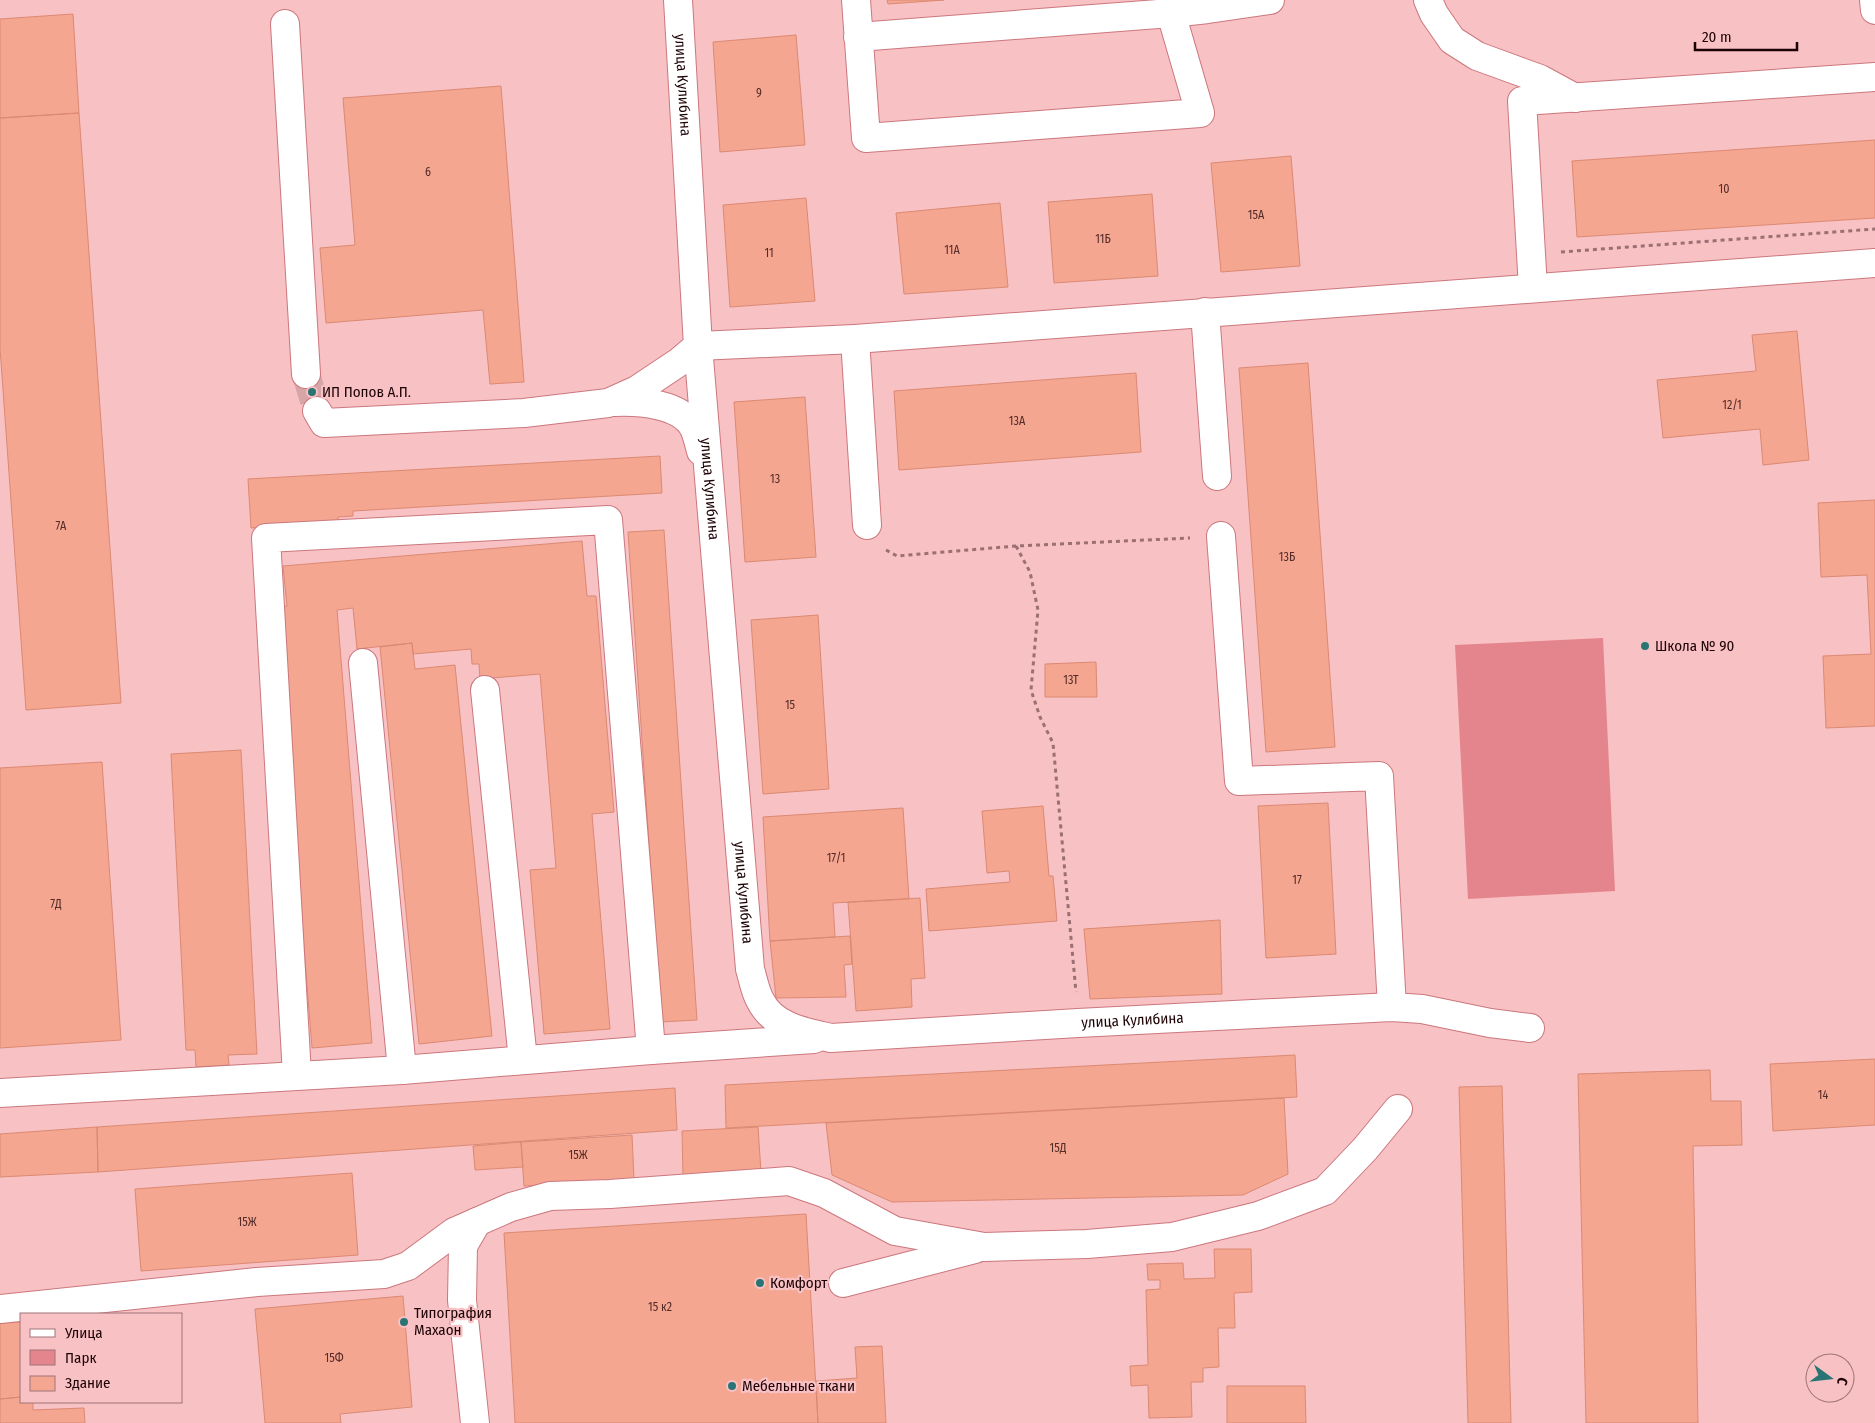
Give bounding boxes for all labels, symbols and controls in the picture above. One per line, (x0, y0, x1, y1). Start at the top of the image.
scale bar (1695, 20, 1798, 52)
text: 20 m (1702, 28, 1732, 46)
street label: улица Кулибина (671, 33, 695, 137)
house number: 9 (756, 86, 762, 100)
house number: 6 (425, 165, 431, 179)
house number: 10 (1719, 182, 1729, 196)
house number: 15А (1248, 208, 1265, 222)
house number: 11Б (1095, 232, 1111, 246)
house number: 11А (944, 243, 960, 257)
house number: 11 (764, 246, 774, 260)
place label: ИП Попов А.П. (322, 383, 411, 401)
marker: ИП Попов А.П. (306, 386, 318, 398)
house number: 12/1 (1722, 398, 1742, 412)
house number: 13А (1009, 414, 1026, 428)
street label: улица Кулибина (697, 437, 723, 541)
house number: 13 (770, 472, 780, 486)
house number: 7А (56, 519, 67, 533)
house number: 13Б (1279, 550, 1295, 564)
place label: Школа № 90 (1655, 637, 1734, 655)
marker: Школа № 90 (1639, 640, 1651, 652)
house number: 13Т (1063, 673, 1079, 687)
house number: 15 (785, 698, 796, 712)
street label: улица Кулибина (730, 841, 757, 944)
house number: 17/1 (827, 851, 845, 865)
house number: 17 (1292, 873, 1302, 887)
house number: 7Д (50, 897, 62, 911)
street label: улица Кулибина (1081, 1009, 1184, 1032)
house number: 14 (1818, 1088, 1828, 1102)
house number: 15Д (1050, 1141, 1067, 1155)
house number: 15Ж (568, 1148, 588, 1162)
house number: 15Ж (237, 1215, 257, 1229)
place label: Комфорт (770, 1274, 828, 1292)
marker: Комфорт (754, 1277, 766, 1289)
house number: 15 к2 (648, 1300, 672, 1314)
place label: Типография Махаон (414, 1304, 492, 1339)
legend (20, 1313, 182, 1403)
marker: Типография Махаон (398, 1316, 410, 1328)
text: Улица (64, 1324, 103, 1342)
text: Парк (65, 1349, 96, 1367)
house number: 15Ф (324, 1351, 344, 1365)
north arrow (1805, 1353, 1855, 1403)
text: Здание (65, 1374, 111, 1392)
text: С (1833, 1375, 1851, 1388)
place label: Мебельные ткани (742, 1377, 855, 1395)
marker: Мебельные ткани (726, 1380, 738, 1392)

